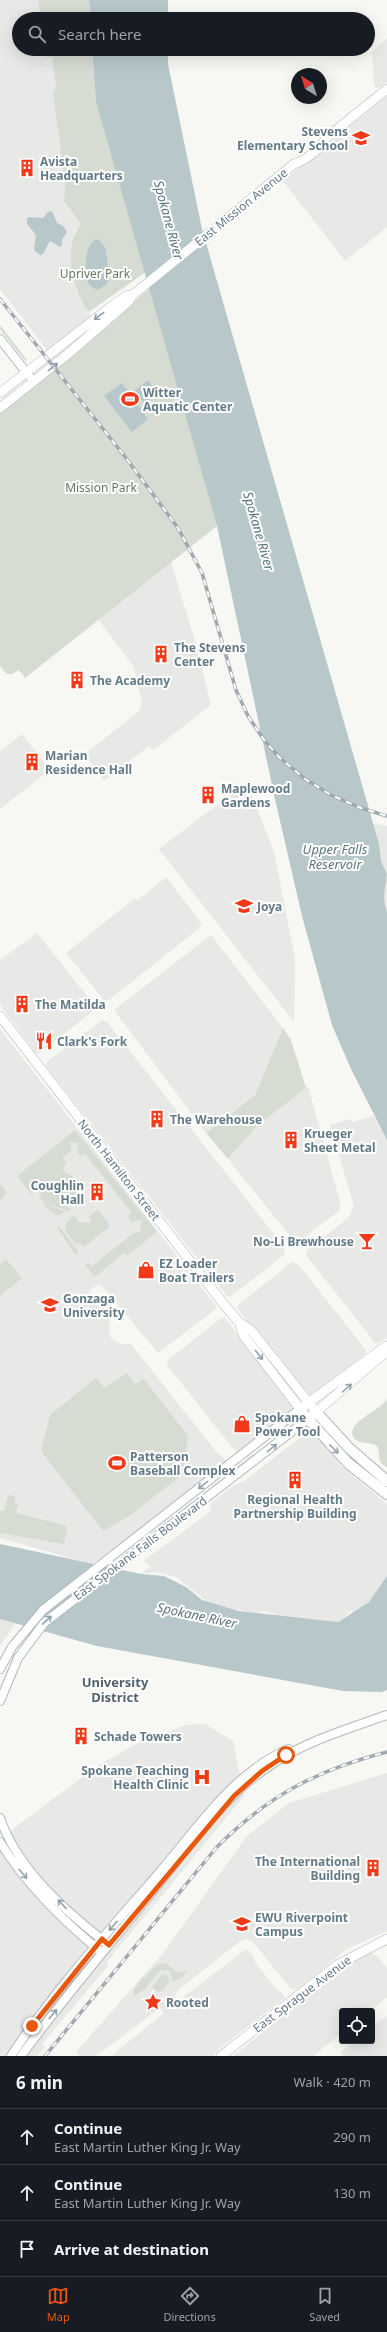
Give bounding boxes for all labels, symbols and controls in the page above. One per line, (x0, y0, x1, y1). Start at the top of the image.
search box (12, 12, 375, 56)
icon: search (26, 23, 48, 45)
text: Search here (58, 24, 141, 44)
north arrow (291, 68, 327, 104)
place label: Stevens Elementary School (237, 123, 348, 154)
school or university icon: Stevens Elementary School (351, 128, 371, 148)
place label: Avista Headquarters (40, 153, 123, 184)
building icon: Avista Headquarters (17, 158, 37, 178)
street label: East Mission Avenue (191, 164, 291, 250)
water label: Spokane River (150, 178, 188, 262)
park label: Upriver Park (60, 265, 131, 282)
one-way arrow (94, 311, 105, 320)
one-way arrow (47, 362, 58, 371)
place label: Witter Aquatic Center (143, 384, 233, 415)
sports icon: Witter Aquatic Center (120, 389, 140, 409)
park label: Mission Park (65, 479, 137, 496)
water label: Spokane River (239, 490, 279, 573)
place label: The Stevens Center (174, 639, 246, 670)
building icon: The Stevens Center (151, 644, 171, 664)
building icon: The Academy (67, 670, 87, 690)
place label: The Academy (90, 672, 170, 689)
place label: Marian Residence Hall (45, 747, 132, 778)
building icon: Marian Residence Hall (22, 752, 42, 772)
place label: Maplewood Gardens (221, 780, 290, 811)
building icon: Maplewood Gardens (198, 785, 218, 805)
water label: Upper Falls Reservoir (303, 840, 368, 873)
school or university icon: Joya (234, 896, 254, 916)
place label: Joya (256, 898, 282, 915)
building icon: The Matilda (12, 994, 32, 1014)
place label: The Matilda (35, 996, 106, 1013)
restaurant icon: Clark's Fork (34, 1031, 54, 1051)
place label: Clark's Fork (57, 1033, 128, 1050)
building icon: The Warehouse (147, 1109, 167, 1129)
place label: The Warehouse (170, 1111, 262, 1128)
street label: North Hamilton Street (74, 1116, 165, 1225)
place label: Krueger Sheet Metal (304, 1125, 376, 1156)
building icon: Krueger Sheet Metal (281, 1130, 301, 1150)
place label: Coughlin Hall (31, 1177, 84, 1208)
building icon: Coughlin Hall (87, 1182, 107, 1202)
bar icon: No-Li Brewhouse (357, 1231, 377, 1251)
place label: No-Li Brewhouse (253, 1233, 354, 1250)
place label: EZ Loader Boat Trailers (159, 1255, 234, 1286)
shop icon: EZ Loader Boat Trailers (136, 1260, 156, 1280)
place label: Gonzaga University (63, 1290, 125, 1321)
school or university icon: Gonzaga University (40, 1295, 60, 1315)
one-way arrow (255, 1350, 263, 1361)
one-way arrow (341, 1384, 351, 1393)
place label: Spokane Power Tool (255, 1409, 320, 1440)
shop icon: Spokane Power Tool (232, 1414, 252, 1434)
one-way arrow (267, 1443, 278, 1452)
one-way arrow (329, 1444, 339, 1454)
place label: Patterson Baseball Complex (130, 1448, 235, 1479)
sports icon: Patterson Baseball Complex (107, 1453, 127, 1473)
building icon: Regional Health Partnership Building (285, 1470, 305, 1490)
one-way arrow (198, 1481, 209, 1490)
place label: Regional Health Partnership Building (233, 1491, 357, 1522)
street label: East Spokane Falls Boulevard (70, 1492, 210, 1604)
water label: Spokane River (155, 1598, 239, 1632)
one-way arrow (42, 1616, 52, 1625)
district label: University District (82, 1673, 149, 1706)
building icon: Schade Towers (71, 1726, 91, 1746)
place label: Schade Towers (94, 1728, 182, 1745)
route start (277, 1746, 295, 1764)
place label: Spokane Teaching Health Clinic (81, 1762, 189, 1793)
hospital icon: Spokane Teaching Health Clinic (192, 1767, 212, 1787)
place label: The International Building (255, 1853, 360, 1884)
building icon: The International Building (363, 1858, 383, 1878)
one-way arrow (18, 1868, 27, 1879)
one-way arrow (57, 1899, 66, 1910)
place label: EWU Riverpoint Campus (255, 1909, 348, 1940)
school or university icon: EWU Riverpoint Campus (232, 1914, 252, 1934)
one-way arrow (109, 1920, 118, 1931)
street label: East Sprague Avenue (249, 1951, 355, 2037)
place icon: Rooted (143, 1992, 163, 2012)
place label: Rooted (166, 1994, 209, 2011)
one-way arrow (49, 2008, 57, 2019)
map controls (339, 2008, 375, 2044)
button: locate (339, 2008, 375, 2044)
route end (23, 2017, 41, 2035)
text: 6 min (16, 2071, 63, 2094)
text: Walk · 420 m (293, 2073, 371, 2091)
text: Continue (54, 2118, 122, 2138)
icon: ahead (16, 2126, 38, 2148)
text: 290 m (333, 2128, 371, 2146)
text: East Martin Luther King Jr. Way (54, 2138, 241, 2156)
text: Continue (54, 2174, 122, 2194)
icon: ahead (16, 2182, 38, 2204)
text: 130 m (333, 2184, 371, 2202)
text: East Martin Luther King Jr. Way (54, 2194, 241, 2212)
icon: arrive (16, 2238, 38, 2260)
text: Arrive at destination (54, 2239, 209, 2259)
tab: Map (47, 2285, 70, 2324)
tab: Directions (163, 2285, 216, 2324)
tab: Saved (309, 2285, 340, 2324)

